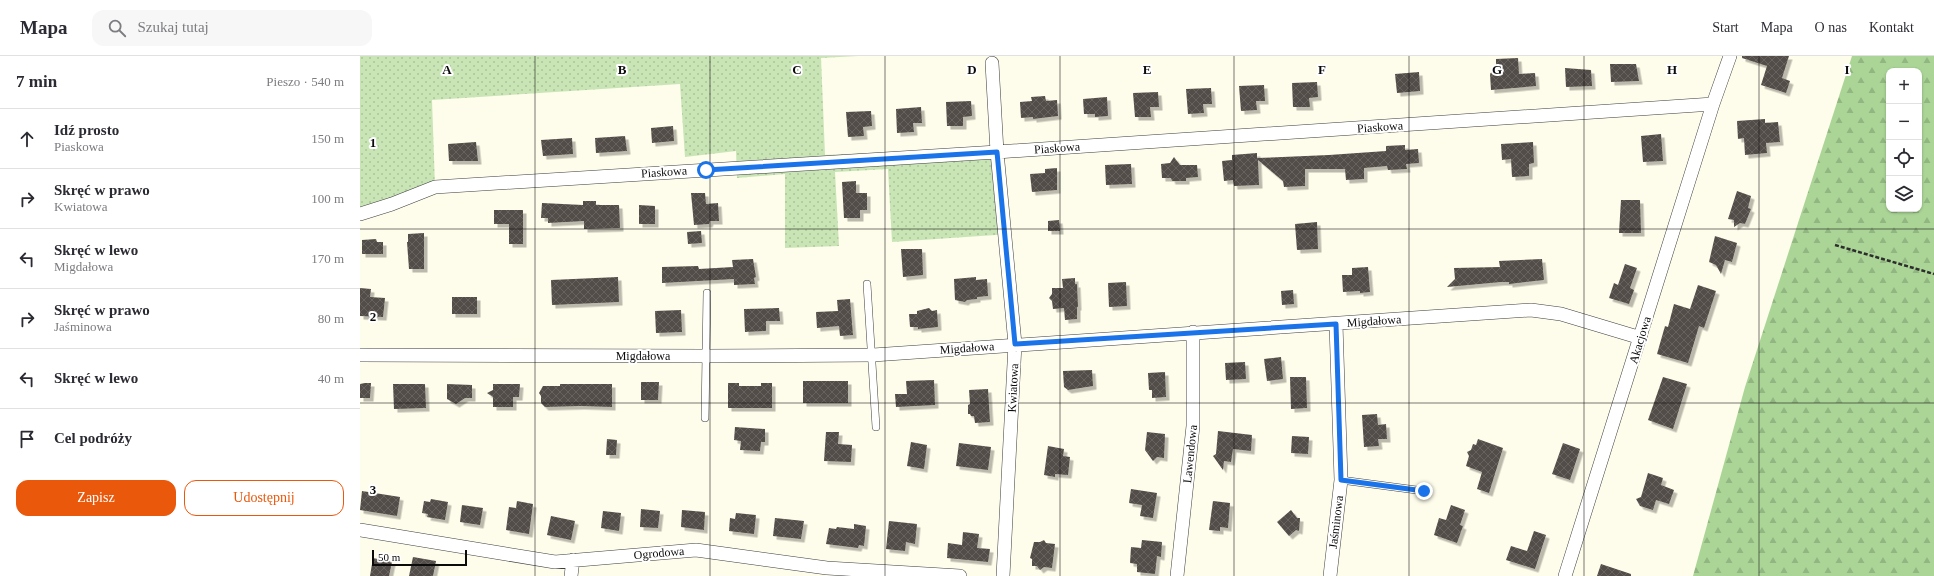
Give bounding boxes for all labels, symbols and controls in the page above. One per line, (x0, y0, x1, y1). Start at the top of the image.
search box (92, 10, 372, 46)
text: Mapa (20, 17, 68, 38)
icon: search (106, 17, 128, 39)
text: Szukaj tutaj (138, 19, 209, 35)
text: Start (1712, 20, 1739, 35)
text: Mapa (1761, 20, 1793, 35)
text: O nas (1815, 20, 1847, 35)
text: Kontakt (1869, 20, 1914, 35)
text: A (442, 62, 452, 77)
text: B (618, 62, 627, 77)
text: C (792, 62, 802, 77)
text: D (967, 62, 977, 77)
text: E (1143, 62, 1151, 77)
text: F (1318, 62, 1326, 77)
text: G (1492, 62, 1502, 77)
text: H (1667, 62, 1677, 77)
text: I (1844, 62, 1850, 77)
map controls (1886, 68, 1922, 212)
button: + (1886, 68, 1922, 104)
text: 7 min (16, 72, 57, 91)
text: Pieszo · 540 m (266, 74, 344, 89)
button: − (1886, 104, 1922, 140)
street label: Piaskowa (1357, 118, 1404, 136)
text: Idź prosto (54, 122, 119, 138)
icon: ahead (16, 128, 38, 150)
text: 150 m (311, 131, 344, 146)
text: 1 (370, 135, 376, 150)
text: Piaskowa (54, 139, 104, 154)
street label: Piaskowa (1034, 139, 1081, 157)
button: locate (1886, 140, 1922, 176)
route start (697, 161, 715, 179)
street label: Piaskowa (641, 163, 688, 181)
button: layers (1886, 176, 1922, 212)
text: Skręć w prawo (54, 182, 150, 198)
icon: right (16, 188, 38, 210)
text: 100 m (311, 191, 344, 206)
text: Kwiatowa (54, 199, 107, 214)
text: Skręć w lewo (54, 242, 138, 258)
icon: left (16, 248, 38, 270)
text: 170 m (311, 251, 344, 266)
text: Migdałowa (54, 259, 113, 274)
text: Skręć w prawo (54, 302, 150, 318)
icon: right (16, 308, 38, 330)
text: 2 (370, 309, 376, 324)
text: 80 m (318, 311, 344, 326)
street label: Migdałowa (1346, 312, 1402, 330)
street label: Akacjowa (1626, 314, 1654, 365)
text: Jaśminowa (54, 319, 112, 334)
street label: Migdałowa (939, 339, 995, 357)
street label: Migdałowa (616, 349, 671, 363)
street label: Kwiatowa (1005, 362, 1021, 413)
icon: left (16, 368, 38, 390)
text: Skręć w lewo (54, 370, 138, 386)
text: 40 m (318, 371, 344, 386)
street label: Lawendowa (1180, 423, 1200, 484)
icon: arrive (16, 428, 38, 450)
text: Cel podróży (54, 430, 132, 446)
button: Zapisz (16, 480, 176, 516)
button: Udostępnij (184, 480, 344, 516)
text: 3 (370, 482, 377, 497)
route end (1415, 482, 1433, 500)
street label: Jaśminowa (1326, 494, 1346, 549)
street label: Ogrodowa (633, 544, 686, 562)
scale bar (372, 548, 467, 567)
text: 50 m (378, 551, 400, 563)

